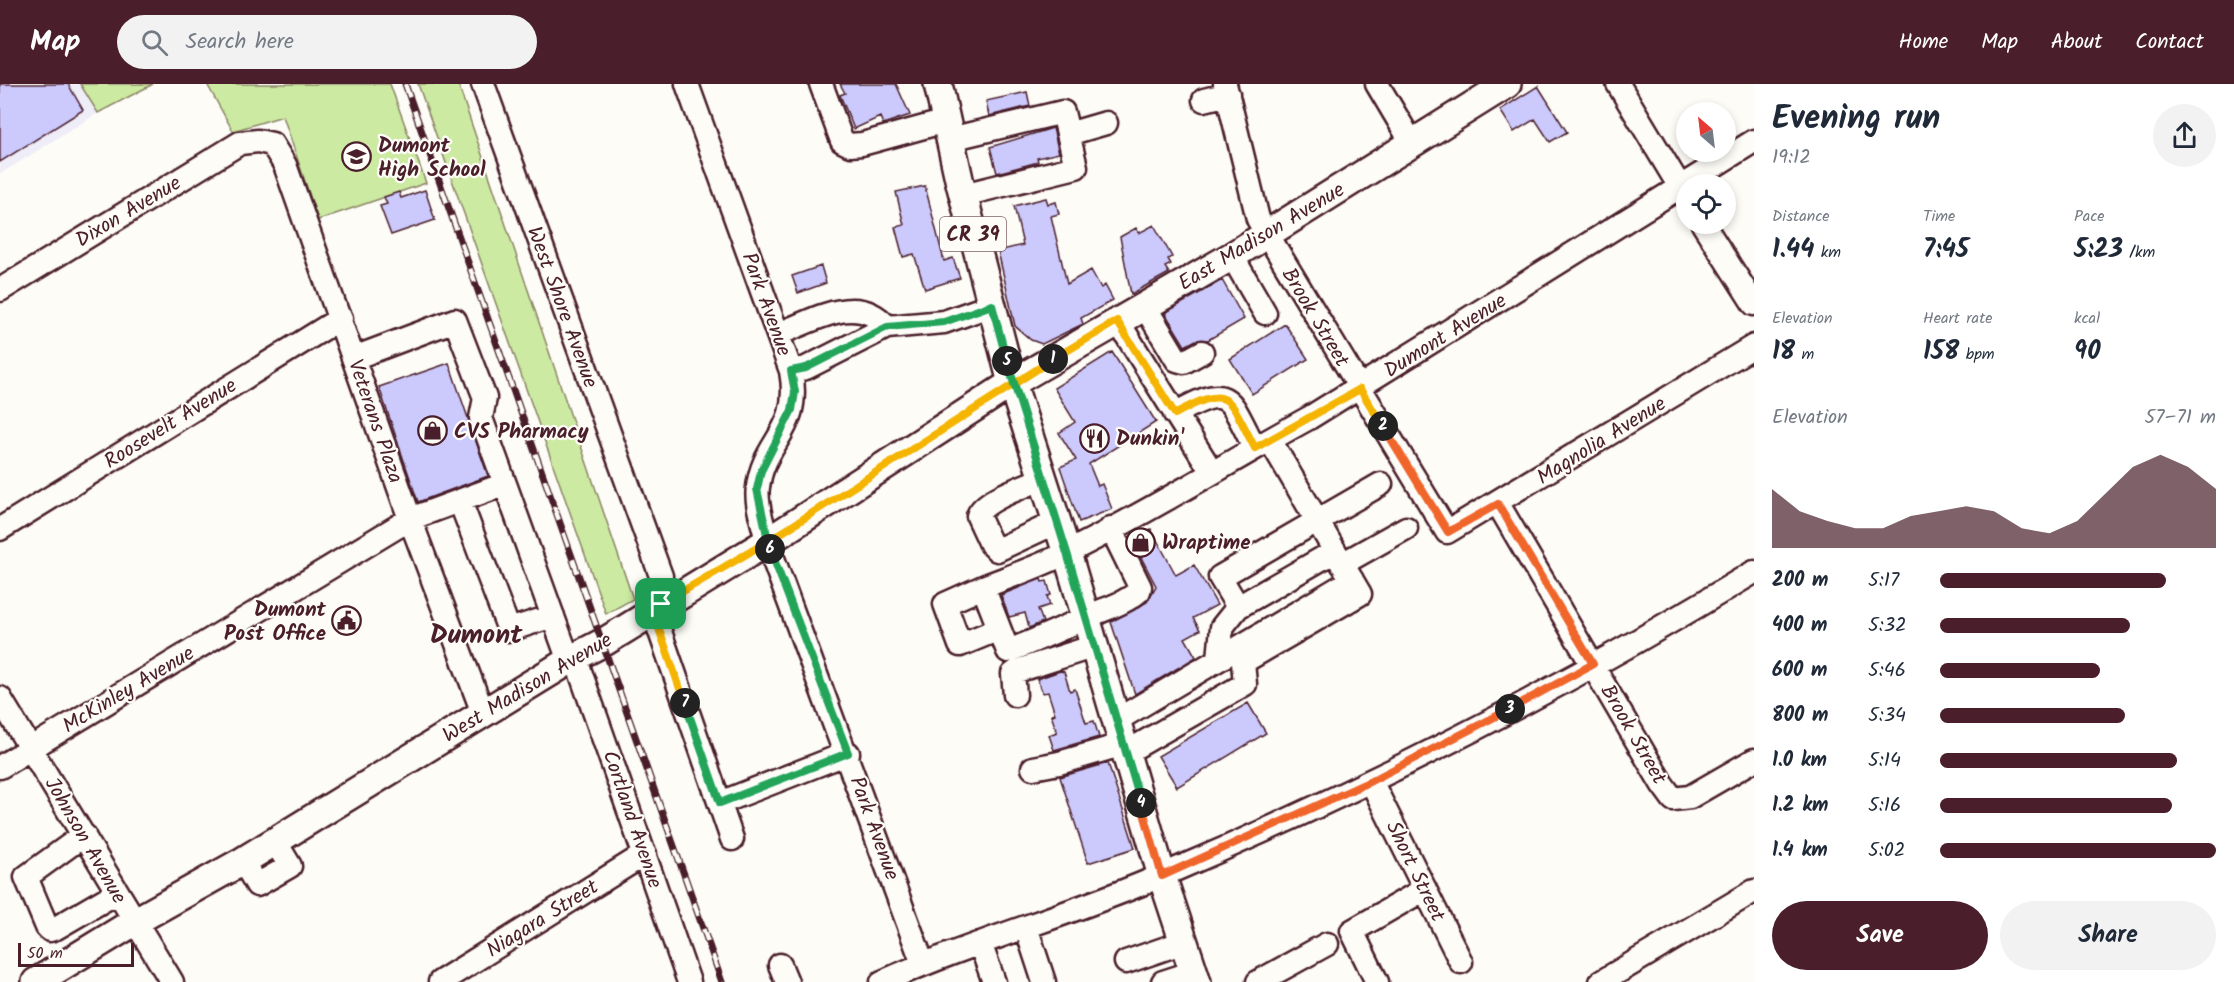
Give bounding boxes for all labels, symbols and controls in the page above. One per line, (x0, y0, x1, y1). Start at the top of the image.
search box (117, 15, 537, 69)
text: Map (30, 20, 81, 65)
text: Search here (186, 25, 294, 60)
icon: search (138, 26, 171, 59)
text: Home (1899, 26, 1948, 59)
text: Map (1981, 26, 2018, 59)
text: About (2051, 26, 2102, 59)
text: Contact (2135, 26, 2204, 59)
text: Evening run (1772, 93, 1940, 146)
north arrow (1676, 102, 1736, 162)
map controls (1676, 102, 1736, 234)
button: share (2153, 104, 2216, 167)
place label: Dumont High School (378, 130, 486, 187)
school or university icon: Dumont High School (341, 141, 373, 173)
text: 19:12 (1772, 142, 1811, 174)
street label: Dixon Avenue (70, 167, 189, 257)
street label: East Madison Avenue (1172, 174, 1352, 300)
button: locate (1676, 174, 1736, 234)
text: Distance (1772, 204, 1830, 229)
text: Time (1923, 204, 1955, 229)
text: Pace (2074, 204, 2105, 229)
road number: CR 39 (940, 217, 1006, 251)
street label: West Shore Avenue (517, 222, 606, 394)
text: 1.44 (1772, 229, 1814, 271)
text: 7:45 (1923, 229, 1969, 271)
text: 5:23 (2074, 229, 2123, 271)
text: km (1814, 240, 1841, 265)
text: /km (2123, 240, 2155, 265)
street label: Park Avenue (732, 248, 800, 362)
street label: Brook Street (1272, 262, 1358, 375)
street label: Dumont Avenue (1378, 285, 1514, 387)
text: Elevation (1772, 306, 1833, 331)
text: Heart rate (1923, 306, 1993, 331)
text: kcal (2074, 306, 2100, 331)
text: 18 (1772, 331, 1795, 373)
text: 158 (1923, 331, 1959, 373)
text: 90 (2074, 331, 2101, 373)
text: m (1795, 342, 1814, 367)
text: bpm (1959, 342, 1995, 367)
pin: 1 (1038, 344, 1068, 374)
pin: 5 (992, 346, 1022, 376)
text: 1 (1051, 346, 1055, 371)
text: 5 (1003, 348, 1011, 373)
street label: Veterans Plaza (338, 355, 411, 488)
street label: Roosevelt Avenue (98, 370, 244, 478)
street label: Magnolia Avenue (1531, 388, 1673, 494)
text: Elevation (1772, 402, 1848, 434)
text: 57–71 m (2144, 402, 2216, 434)
pin: 2 (1368, 411, 1398, 441)
text: 2 (1378, 413, 1388, 438)
shop icon: CVS Pharmacy (417, 415, 449, 447)
place label: CVS Pharmacy (454, 416, 589, 449)
restaurant icon: Dunkin' (1079, 422, 1111, 454)
place label: Dunkin' (1116, 423, 1185, 456)
shop icon: Wraptime (1125, 526, 1157, 558)
place label: Wraptime (1162, 527, 1250, 560)
pin: 6 (755, 534, 785, 564)
text: 6 (766, 536, 774, 561)
text: 200 m (1772, 565, 1828, 597)
text: 5:17 (1868, 565, 1899, 597)
pin (635, 578, 686, 629)
icon: arrive (644, 587, 677, 620)
place label: Dumont Post Office (224, 594, 327, 651)
public building icon: Dumont Post Office (331, 605, 363, 637)
text: 400 m (1772, 610, 1828, 642)
text: 5:32 (1868, 610, 1907, 642)
district label: Dumont (430, 614, 523, 657)
street label: West Madison Avenue (436, 624, 620, 752)
street label: McKinley Avenue (56, 637, 202, 743)
text: 600 m (1772, 655, 1827, 687)
text: 5:46 (1868, 655, 1906, 687)
street label: Brook Street (1591, 678, 1675, 792)
pin: 7 (670, 688, 700, 718)
text: 7 (681, 690, 689, 715)
pin: 3 (1495, 694, 1525, 724)
text: 3 (1506, 696, 1514, 721)
text: 800 m (1772, 700, 1828, 732)
text: 5:34 (1868, 700, 1906, 732)
text: 1.0 km (1772, 745, 1827, 777)
text: 5:14 (1868, 745, 1901, 777)
street label: Cortland Avenue (593, 746, 671, 893)
street label: Johnson Avenue (35, 771, 135, 911)
street label: Park Avenue (840, 772, 908, 886)
pin: 4 (1126, 788, 1156, 818)
text: 4 (1137, 790, 1145, 815)
text: 1.2 km (1772, 790, 1828, 822)
text: 5:16 (1868, 790, 1901, 822)
street label: Short Street (1376, 816, 1454, 929)
text: 1.4 km (1772, 835, 1828, 867)
text: 5:02 (1868, 835, 1905, 867)
street label: Niagara Street (480, 871, 606, 967)
button: Save (1772, 901, 1988, 970)
button: Share (2000, 901, 2216, 970)
scale bar (18, 940, 134, 968)
text: 50 m (27, 941, 63, 966)

